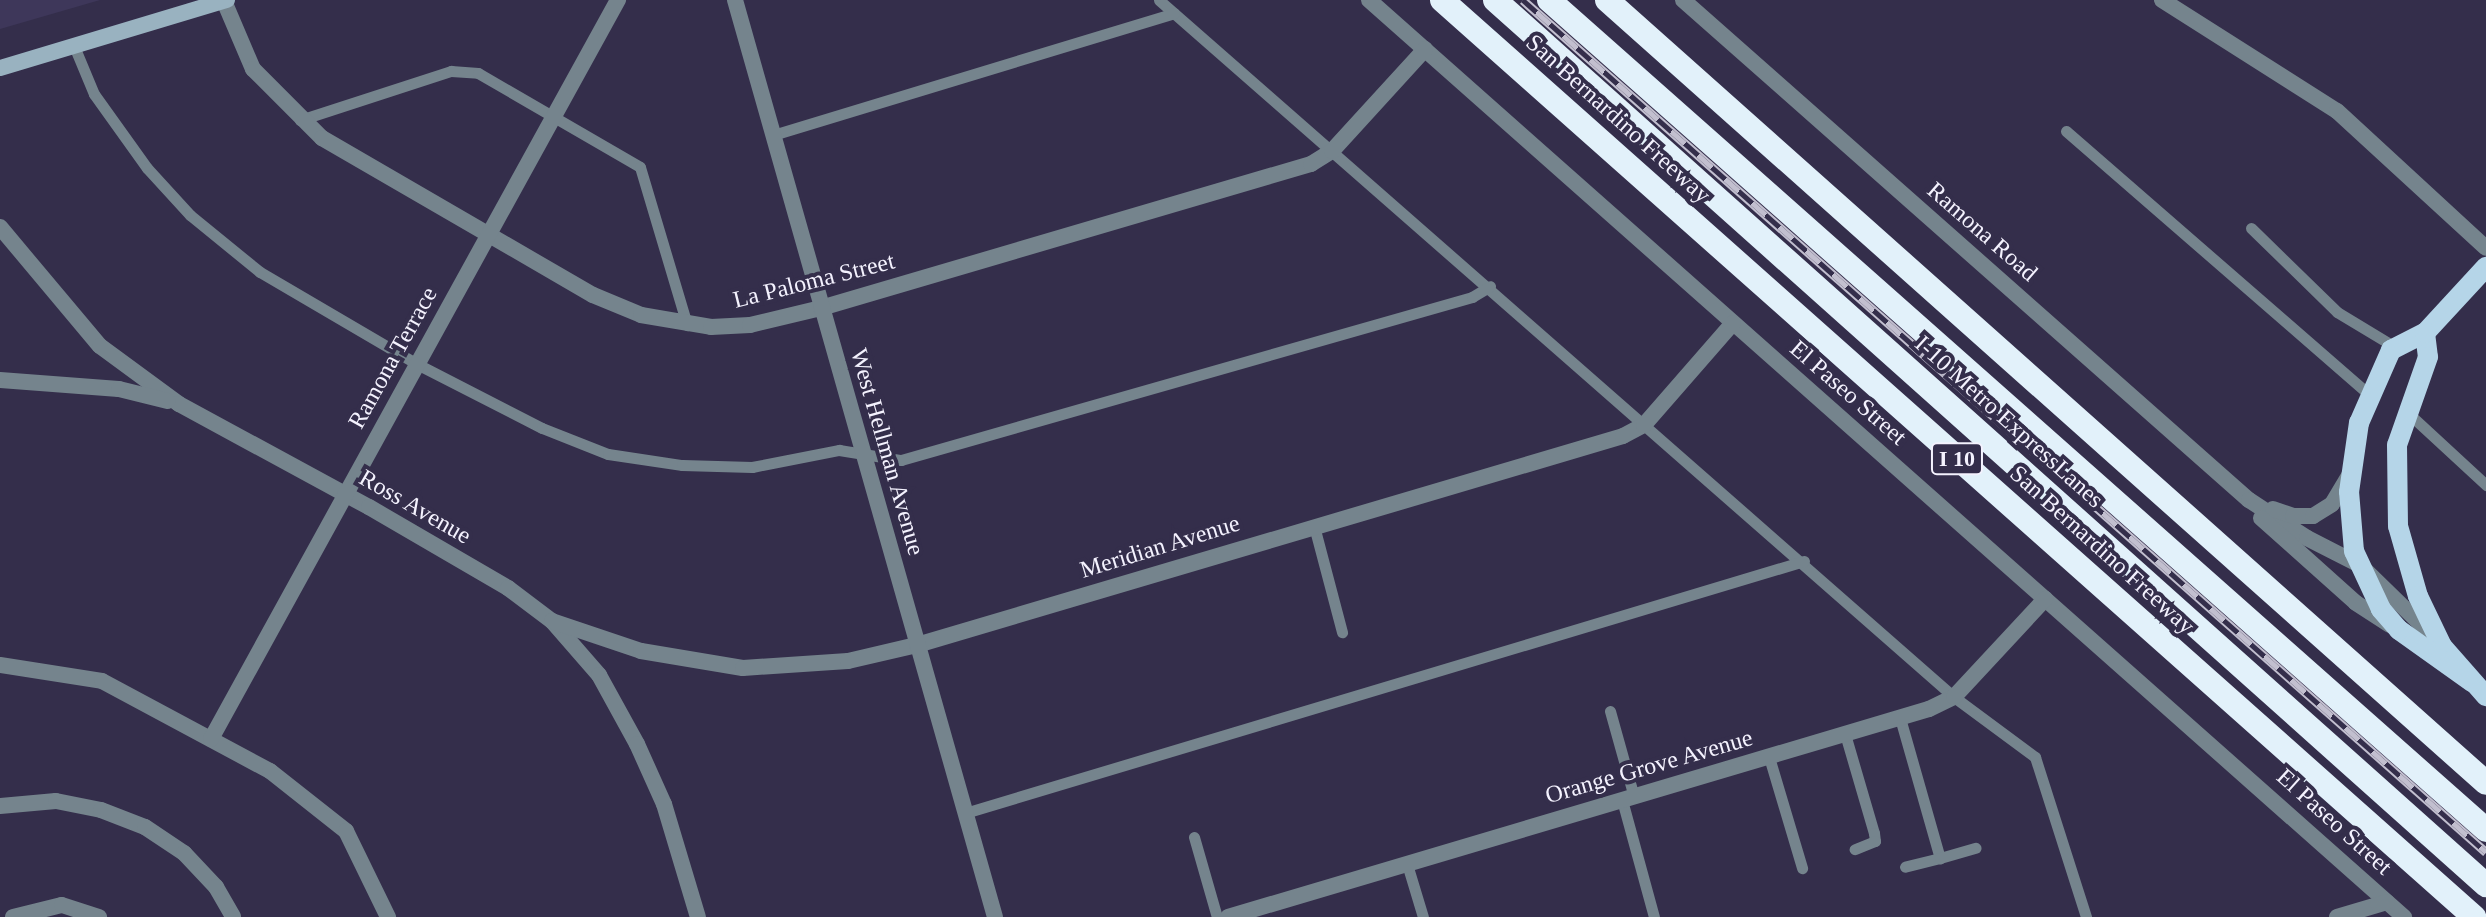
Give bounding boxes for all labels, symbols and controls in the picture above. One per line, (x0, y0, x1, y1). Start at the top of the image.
street label: San Bernardino Freeway (1520, 28, 1716, 210)
street label: Ramona Road (1921, 176, 2043, 288)
street label: La Paloma Street (730, 247, 898, 315)
street label: Ramona Terrace (342, 282, 444, 434)
street label: I-10 Metro ExpressLanes (1909, 330, 2109, 514)
street label: El Paseo Street (1784, 334, 1912, 452)
street label: West Hellman Avenue (844, 345, 930, 559)
road number: I 10 (1929, 441, 1985, 477)
street label: San Bernardino Freeway (2004, 459, 2200, 641)
street label: Ross Avenue (353, 463, 477, 551)
street label: Meridian Avenue (1076, 509, 1244, 585)
street label: Orange Grove Avenue (1541, 723, 1757, 811)
street label: El Paseo Street (2270, 763, 2398, 881)

